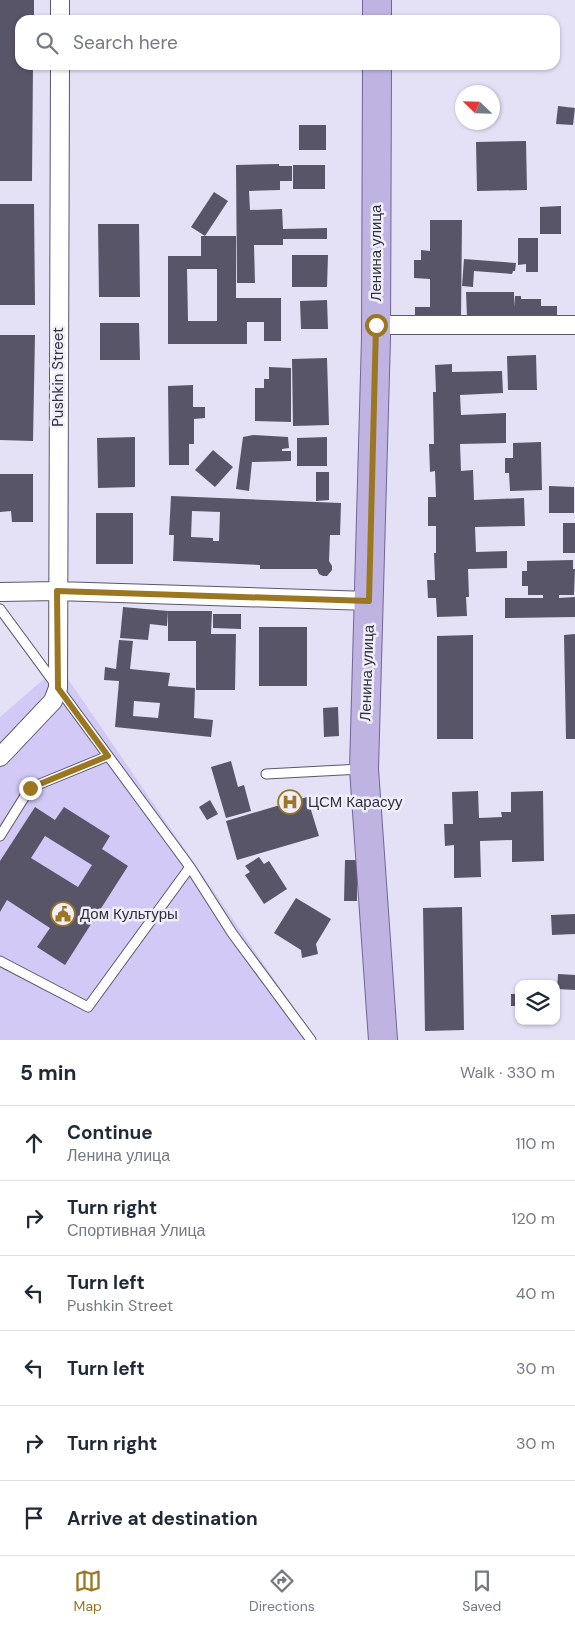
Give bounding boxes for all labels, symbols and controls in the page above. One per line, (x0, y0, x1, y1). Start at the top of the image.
search box (15, 15, 560, 70)
icon: search (33, 29, 61, 57)
text: Search here (73, 30, 178, 55)
north arrow (455, 85, 500, 130)
street label: Ленина улица (366, 204, 386, 301)
route start (365, 314, 388, 337)
street label: Pushkin Street (48, 327, 68, 427)
street label: Ленина улица (355, 624, 379, 722)
route end (19, 777, 42, 800)
hospital icon: ЦСМ Карасуу (277, 789, 303, 815)
place label: ЦСМ Карасуу (308, 792, 403, 812)
public building icon: Дом Культуры (50, 901, 76, 927)
place label: Дом Культуры (80, 904, 178, 924)
map controls (515, 980, 560, 1025)
button: layers (515, 980, 560, 1025)
text: 5 min (20, 1059, 76, 1087)
text: Walk · 330 m (460, 1062, 555, 1083)
text: Continue (67, 1120, 153, 1145)
icon: ahead (20, 1129, 48, 1157)
text: 110 m (516, 1133, 555, 1154)
text: Ленина улица (67, 1145, 170, 1166)
text: Turn right (67, 1195, 157, 1220)
icon: right (20, 1204, 48, 1232)
text: 120 m (511, 1208, 555, 1229)
text: Спортивная Улица (67, 1220, 206, 1241)
text: Turn left (67, 1270, 145, 1295)
icon: left (20, 1279, 48, 1307)
text: 40 m (516, 1283, 555, 1304)
text: Pushkin Street (67, 1295, 173, 1316)
icon: left (20, 1354, 48, 1382)
text: Turn left (67, 1356, 145, 1381)
text: 30 m (516, 1358, 555, 1379)
icon: right (20, 1429, 48, 1457)
text: Turn right (67, 1431, 157, 1456)
text: 30 m (516, 1433, 555, 1454)
icon: arrive (20, 1504, 48, 1532)
text: Arrive at destination (67, 1506, 258, 1531)
tab: Map (74, 1567, 102, 1615)
tab: Directions (249, 1567, 315, 1615)
tab: Saved (462, 1567, 501, 1615)

